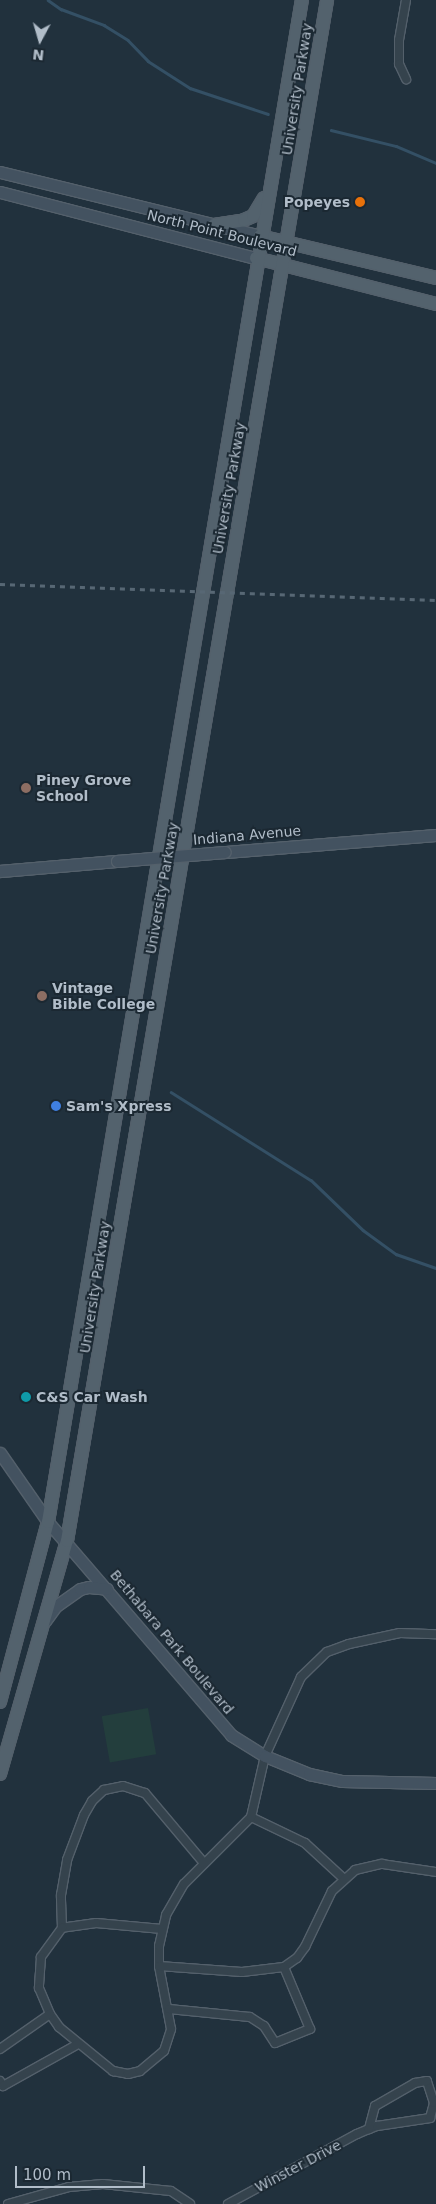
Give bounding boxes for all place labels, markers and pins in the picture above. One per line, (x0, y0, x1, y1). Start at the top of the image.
place label: Popeyes (284, 194, 350, 210)
marker: Popeyes (354, 196, 366, 208)
place label: Piney Grove School (36, 772, 131, 804)
marker: Piney Grove School (20, 782, 32, 794)
place label: Vintage Bible College (52, 980, 155, 1012)
marker: Vintage Bible College (36, 990, 48, 1002)
place label: Sam's Xpress (66, 1098, 171, 1114)
marker: Sam's Xpress (50, 1100, 62, 1112)
place label: C&S Car Wash (36, 1389, 148, 1405)
marker: C&S Car Wash (20, 1391, 32, 1403)

